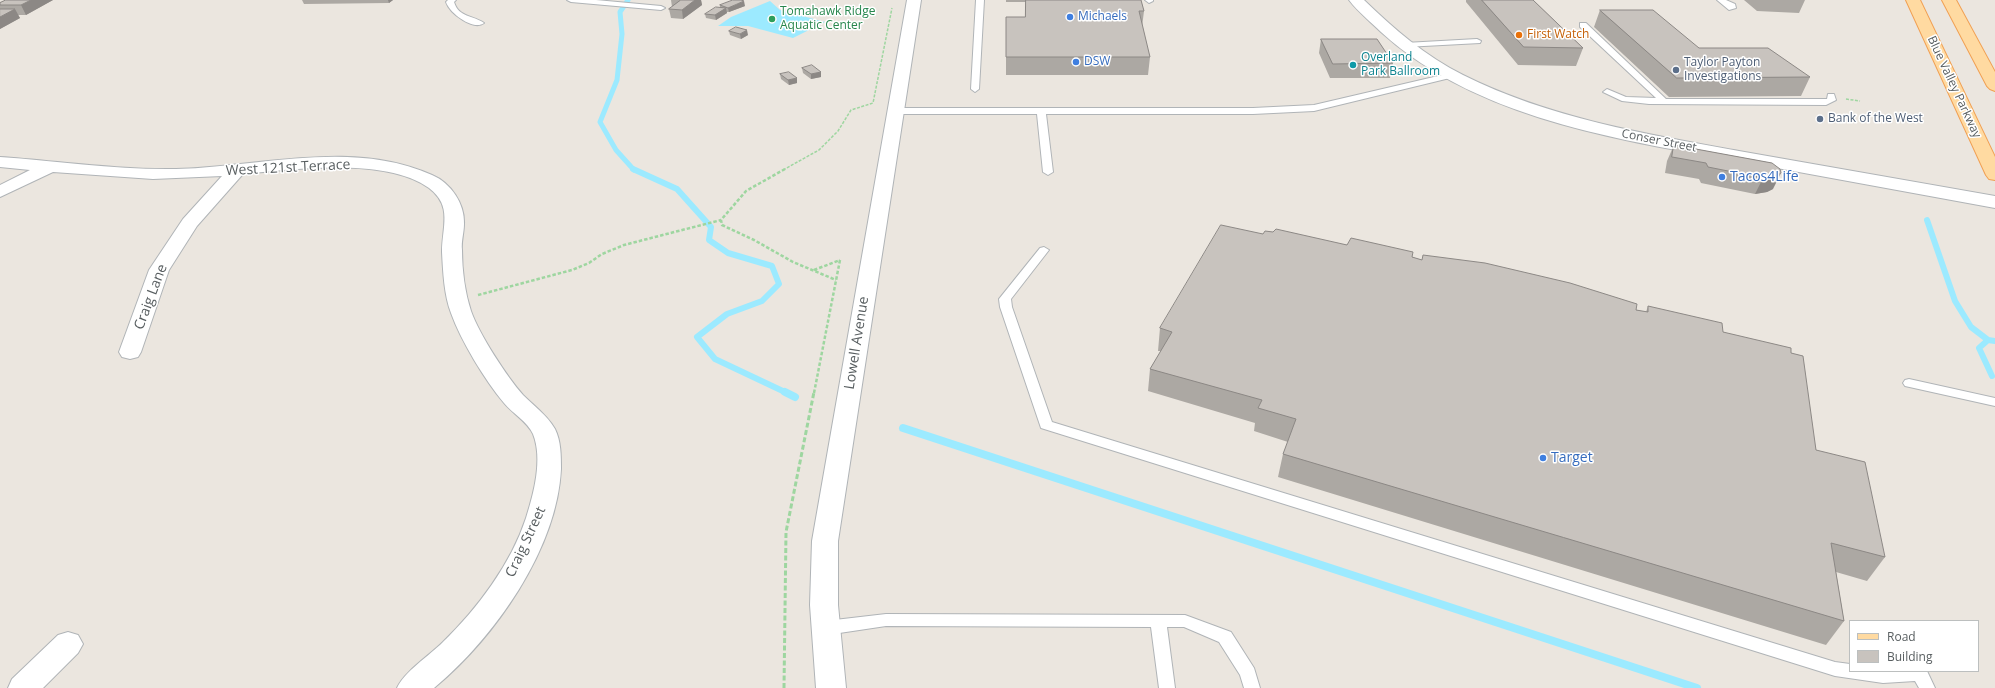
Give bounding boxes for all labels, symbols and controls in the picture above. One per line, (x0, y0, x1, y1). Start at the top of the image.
place label: Tomahawk Ridge Aquatic Center (780, 5, 875, 33)
place label: Michaels (1078, 10, 1127, 24)
marker: Michaels (1065, 12, 1075, 22)
marker: Tomahawk Ridge Aquatic Center (767, 14, 777, 24)
place label: First Watch (1527, 28, 1589, 42)
marker: First Watch (1514, 30, 1524, 40)
street label: Blue Valley Parkway (1924, 34, 1984, 140)
place label: Overland Park Ballroom (1361, 51, 1440, 79)
place label: DSW (1084, 55, 1110, 69)
place label: Taylor Payton Investigations (1684, 56, 1761, 84)
marker: DSW (1071, 57, 1081, 67)
marker: Overland Park Ballroom (1348, 60, 1358, 70)
marker: Taylor Payton Investigations (1671, 65, 1681, 75)
place label: Bank of the West (1828, 112, 1923, 126)
marker: Bank of the West (1815, 114, 1825, 124)
street label: Conser Street (1620, 127, 1698, 155)
street label: West 121st Terrace (225, 156, 351, 180)
place label: Tacos4Life (1730, 169, 1799, 185)
marker: Tacos4Life (1717, 172, 1727, 182)
street label: Craig Lane (131, 262, 171, 332)
street label: Lowell Avenue (841, 295, 873, 391)
place label: Target (1551, 450, 1593, 466)
marker: Target (1538, 453, 1548, 463)
street label: Craig Street (502, 504, 550, 580)
legend (1849, 620, 1979, 672)
text: Road (1887, 628, 1916, 645)
text: Building (1887, 648, 1932, 665)

